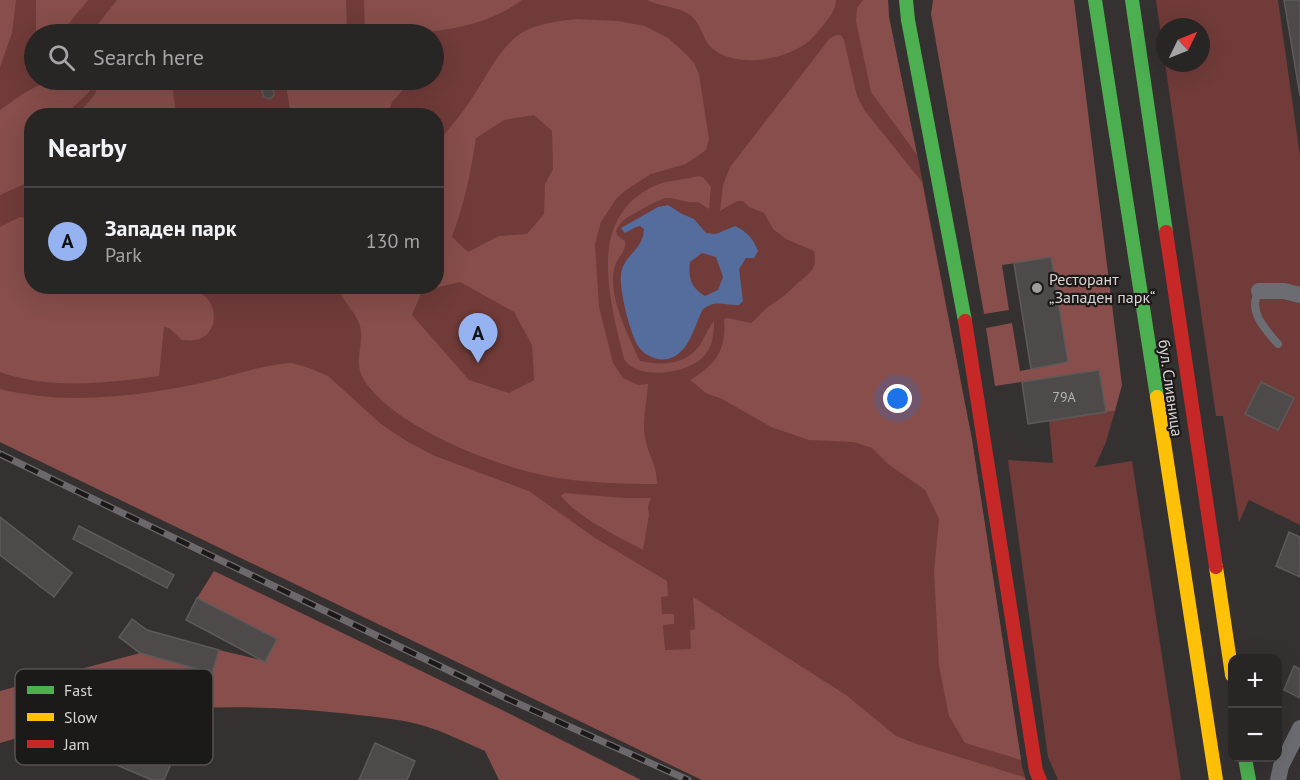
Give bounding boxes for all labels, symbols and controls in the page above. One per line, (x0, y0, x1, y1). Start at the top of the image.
north arrow (1156, 18, 1210, 72)
search box (24, 24, 444, 90)
icon: search (45, 41, 78, 74)
text: Search here (93, 43, 204, 71)
text: Nearby (48, 131, 126, 164)
text: Западен парк (105, 214, 236, 242)
text: A (61, 228, 74, 254)
text: 130 m (366, 228, 420, 254)
text: Park (105, 242, 142, 268)
place label: Ресторант „Западен парк“ (1049, 269, 1155, 307)
marker: Ресторант „Западен парк“ (1030, 281, 1044, 295)
pin: A (458, 314, 498, 363)
street label: бул. Сливница (1154, 338, 1188, 438)
your location (883, 384, 912, 413)
house number: 79А (1052, 388, 1077, 406)
map controls (1228, 654, 1282, 762)
button: + (1228, 654, 1282, 708)
legend (15, 669, 213, 765)
text: Fast (64, 680, 93, 700)
text: Slow (64, 707, 98, 727)
button: − (1228, 708, 1282, 762)
text: Jam (63, 734, 90, 754)

